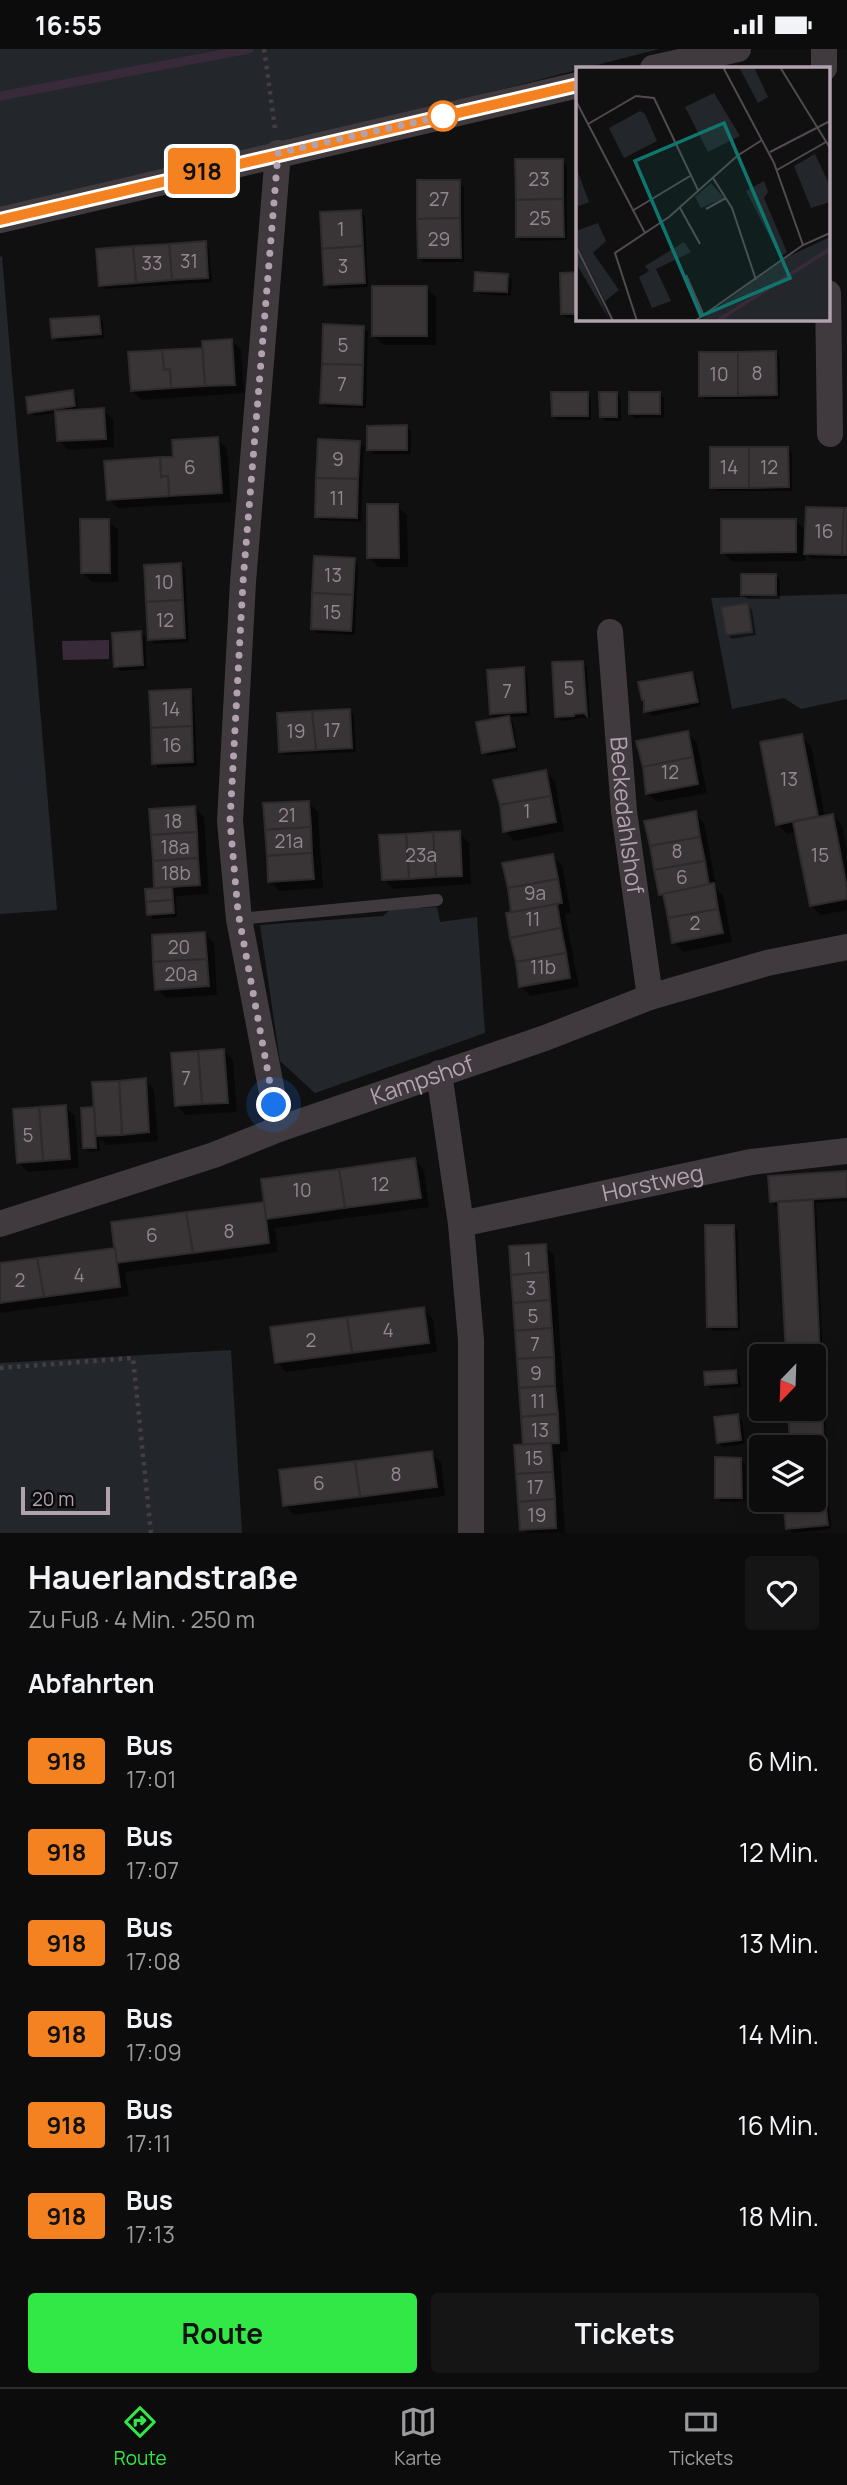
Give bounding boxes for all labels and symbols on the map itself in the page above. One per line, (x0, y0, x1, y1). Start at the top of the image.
inset map (576, 67, 830, 320)
unlabelled marker (428, 101, 458, 131)
line badge: 918 (162, 148, 242, 194)
house number: 23 (528, 166, 550, 192)
house number: 27 (429, 186, 449, 212)
house number: 25 (529, 205, 551, 231)
house number: 1 (337, 216, 345, 242)
house number: 29 (428, 226, 450, 252)
house number: 31 (180, 248, 198, 274)
house number: 33 (141, 250, 163, 276)
house number: 3 (338, 253, 348, 279)
house number: 5 (338, 332, 349, 358)
house number: 8 (751, 360, 763, 386)
house number: 10 (709, 361, 729, 387)
house number: 7 (337, 371, 347, 397)
house number: 9 (332, 446, 344, 472)
house number: 6 (184, 454, 196, 480)
house number: 14 (720, 454, 738, 480)
house number: 12 (760, 454, 778, 480)
house number: 11 (330, 485, 344, 511)
house number: 16 (814, 518, 834, 544)
house number: 13 (324, 562, 342, 588)
house number: 10 (154, 569, 174, 595)
house number: 15 (323, 599, 341, 625)
house number: 12 (156, 607, 174, 633)
house number: 5 (564, 675, 575, 701)
house number: 7 (502, 678, 512, 704)
house number: 14 (162, 696, 180, 722)
house number: 17 (324, 717, 340, 743)
house number: 19 (286, 718, 306, 744)
house number: 16 (162, 732, 182, 758)
street label: Beckedahlshof (603, 735, 652, 896)
house number: 12 (661, 759, 679, 785)
house number: 13 (780, 766, 798, 792)
house number: 1 (523, 798, 531, 824)
house number: 21 (278, 802, 296, 828)
house number: 18 (164, 808, 182, 834)
house number: 21a (275, 828, 303, 854)
house number: 18a (161, 834, 190, 860)
house number: 8 (671, 838, 683, 864)
house number: 23a (405, 842, 437, 868)
house number: 15 (811, 842, 829, 868)
house number: 18b (161, 860, 191, 886)
house number: 6 (676, 864, 688, 890)
house number: 9a (524, 880, 546, 906)
house number: 11 (526, 906, 540, 932)
house number: 2 (690, 910, 700, 936)
house number: 20 (168, 934, 190, 960)
house number: 11b (530, 954, 556, 980)
house number: 20a (165, 961, 197, 987)
street label: Kampshof (366, 1047, 477, 1112)
house number: 7 (181, 1065, 191, 1091)
your location (256, 1087, 291, 1122)
house number: 5 (23, 1122, 34, 1148)
street label: Horstweg (599, 1156, 706, 1208)
house number: 12 (371, 1171, 389, 1197)
house number: 10 (292, 1177, 312, 1203)
house number: 8 (223, 1218, 235, 1244)
house number: 6 (146, 1222, 158, 1248)
house number: 1 (524, 1246, 532, 1272)
house number: 4 (73, 1262, 85, 1288)
house number: 2 (15, 1267, 25, 1293)
house number: 3 (526, 1275, 536, 1301)
house number: 5 (528, 1303, 539, 1329)
house number: 4 (382, 1317, 394, 1343)
house number: 2 (306, 1327, 316, 1353)
house number: 7 (530, 1331, 540, 1357)
north arrow (749, 1344, 826, 1421)
house number: 9 (530, 1360, 542, 1386)
house number: 11 (531, 1388, 545, 1414)
house number: 13 (531, 1417, 549, 1443)
house number: 15 (525, 1445, 543, 1471)
house number: 8 (390, 1461, 402, 1487)
house number: 6 (313, 1470, 325, 1496)
house number: 17 (527, 1474, 543, 1500)
scale bar (21, 1484, 110, 1516)
house number: 19 (527, 1502, 547, 1528)

